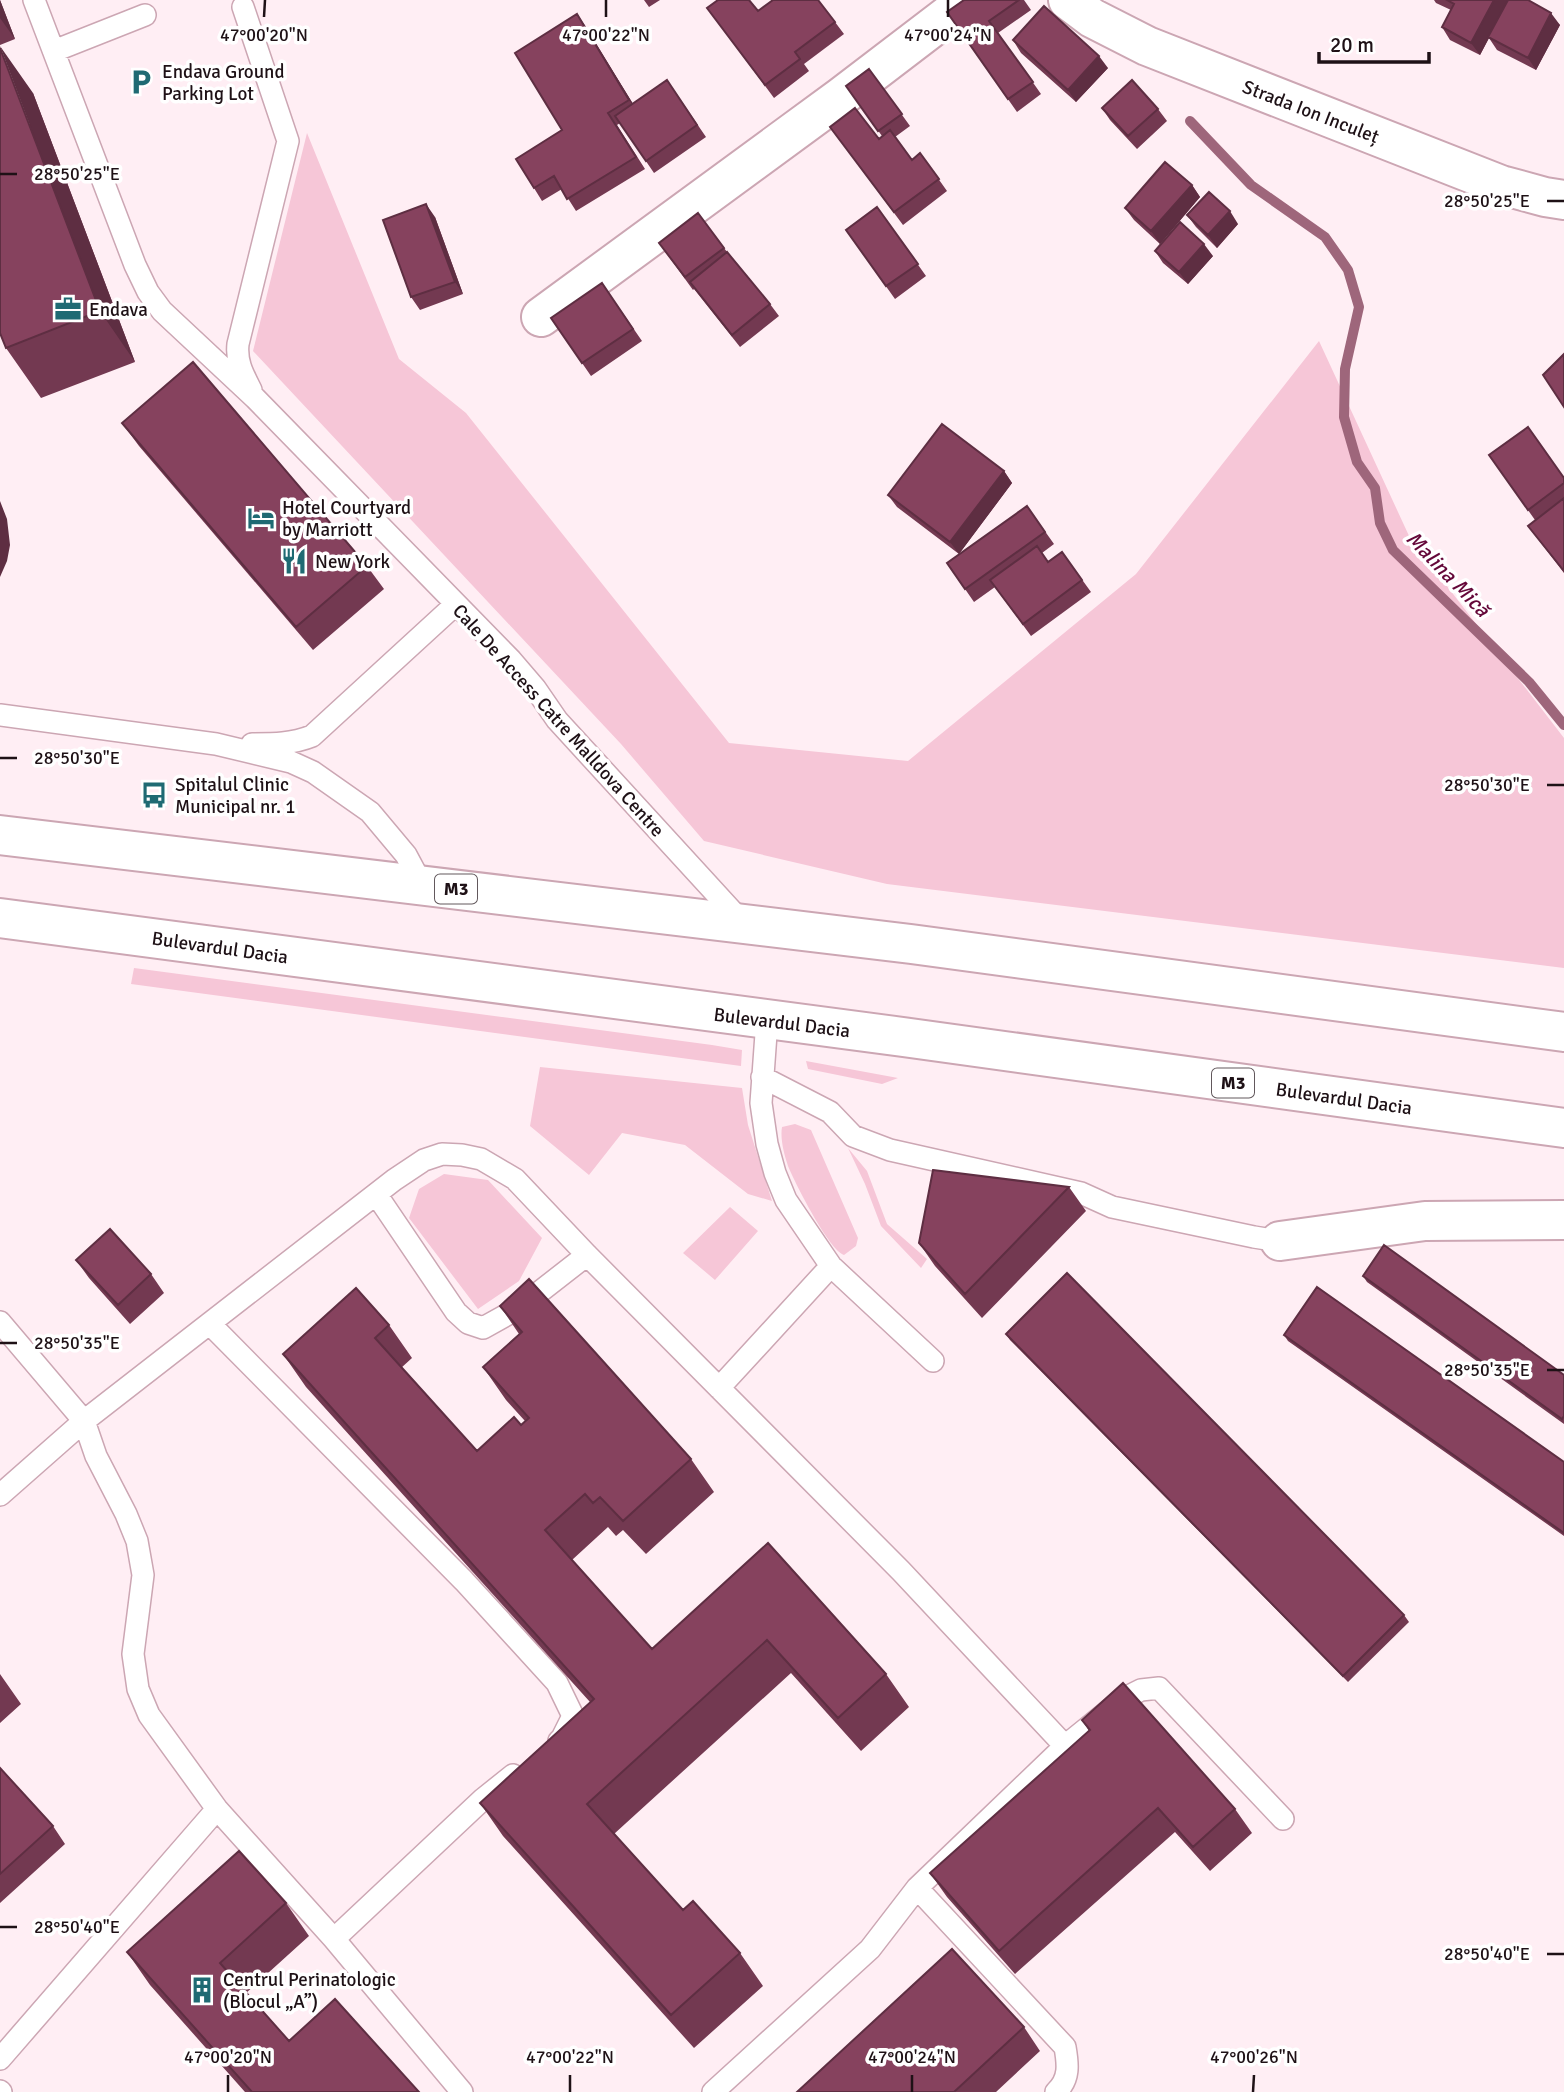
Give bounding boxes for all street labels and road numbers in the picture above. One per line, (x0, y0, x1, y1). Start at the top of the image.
street label: Strada Ion Inculeț (1239, 75, 1383, 149)
street label: Cale De Access Catre Malldova Centre (447, 599, 669, 842)
road number: M3 (435, 874, 477, 904)
street label: Bulevardul Dacia (150, 927, 290, 969)
street label: Bulevardul Dacia (712, 1003, 852, 1043)
road number: M3 (1212, 1068, 1254, 1098)
street label: Bulevardul Dacia (1274, 1078, 1414, 1120)

